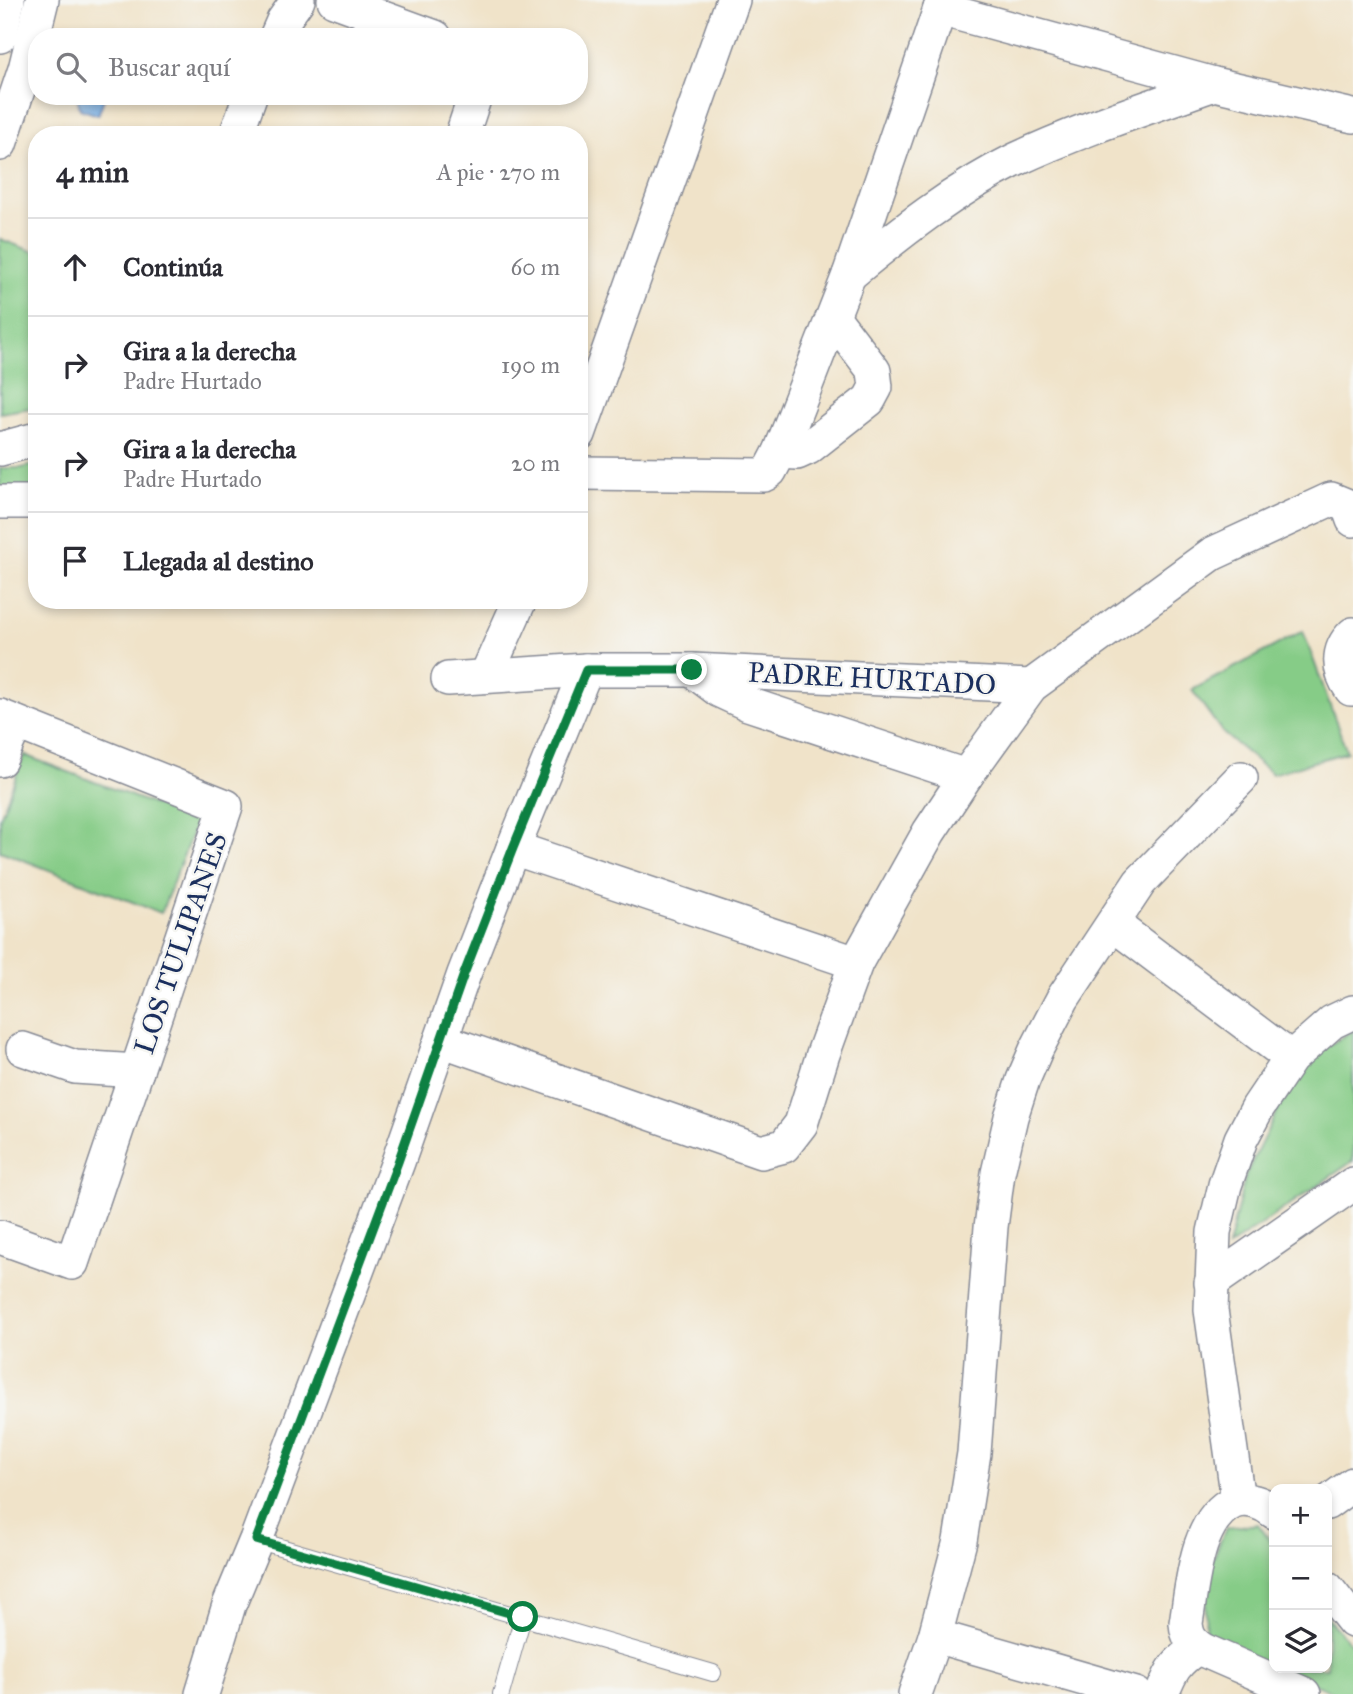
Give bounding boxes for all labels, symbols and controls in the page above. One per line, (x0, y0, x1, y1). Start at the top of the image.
search box (28, 28, 588, 105)
icon: search (52, 48, 90, 86)
text: Buscar aquí (108, 51, 230, 83)
text: 4 min (56, 154, 129, 190)
text: A pie · 270 m (437, 158, 560, 186)
icon: ahead (56, 248, 94, 286)
text: Continúa (123, 251, 223, 283)
text: 60 m (511, 253, 560, 281)
text: Gira a la derecha (123, 335, 296, 367)
icon: right (56, 346, 94, 384)
text: 190 m (501, 351, 560, 379)
text: Padre Hurtado (123, 367, 262, 395)
text: Gira a la derecha (123, 433, 296, 465)
icon: right (56, 444, 94, 482)
text: 20 m (511, 449, 560, 477)
text: Padre Hurtado (123, 465, 262, 493)
icon: arrive (56, 542, 94, 580)
text: Llegada al destino (123, 545, 314, 577)
route end (676, 654, 707, 685)
street label: PADRE HURTADO (747, 655, 997, 702)
street label: LOS TULIPANES (126, 828, 235, 1059)
map controls (1269, 1484, 1332, 1673)
button: + (1269, 1484, 1332, 1547)
button: − (1269, 1547, 1332, 1610)
route start (507, 1601, 538, 1632)
button: layers (1269, 1610, 1332, 1673)

